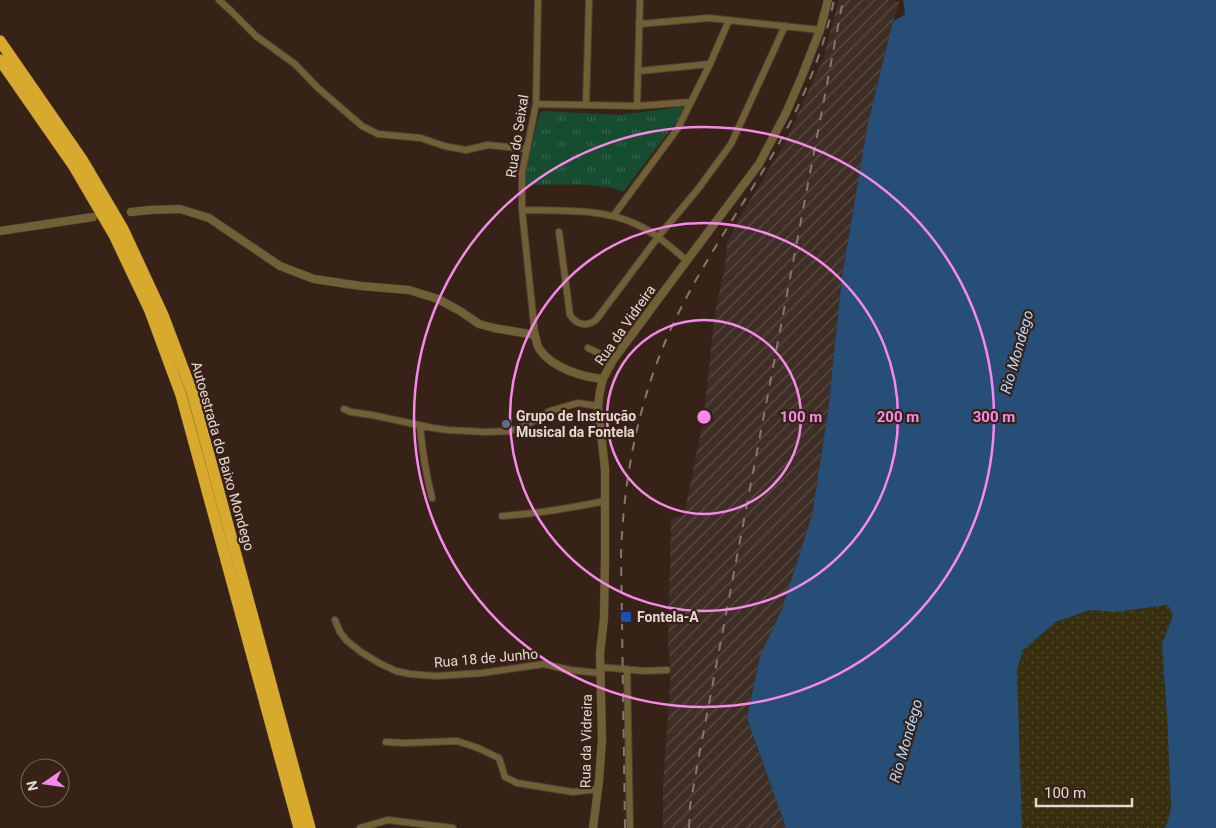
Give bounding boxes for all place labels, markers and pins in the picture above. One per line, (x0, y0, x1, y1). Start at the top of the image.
place label: Grupo de Instrução Musical da Fontela (516, 408, 636, 440)
centre of rings (695, 408, 713, 426)
marker: Grupo de Instrução Musical da Fontela (500, 418, 512, 430)
place label: Fontela-A (637, 609, 699, 625)
marker: Fontela-A (619, 610, 633, 624)

